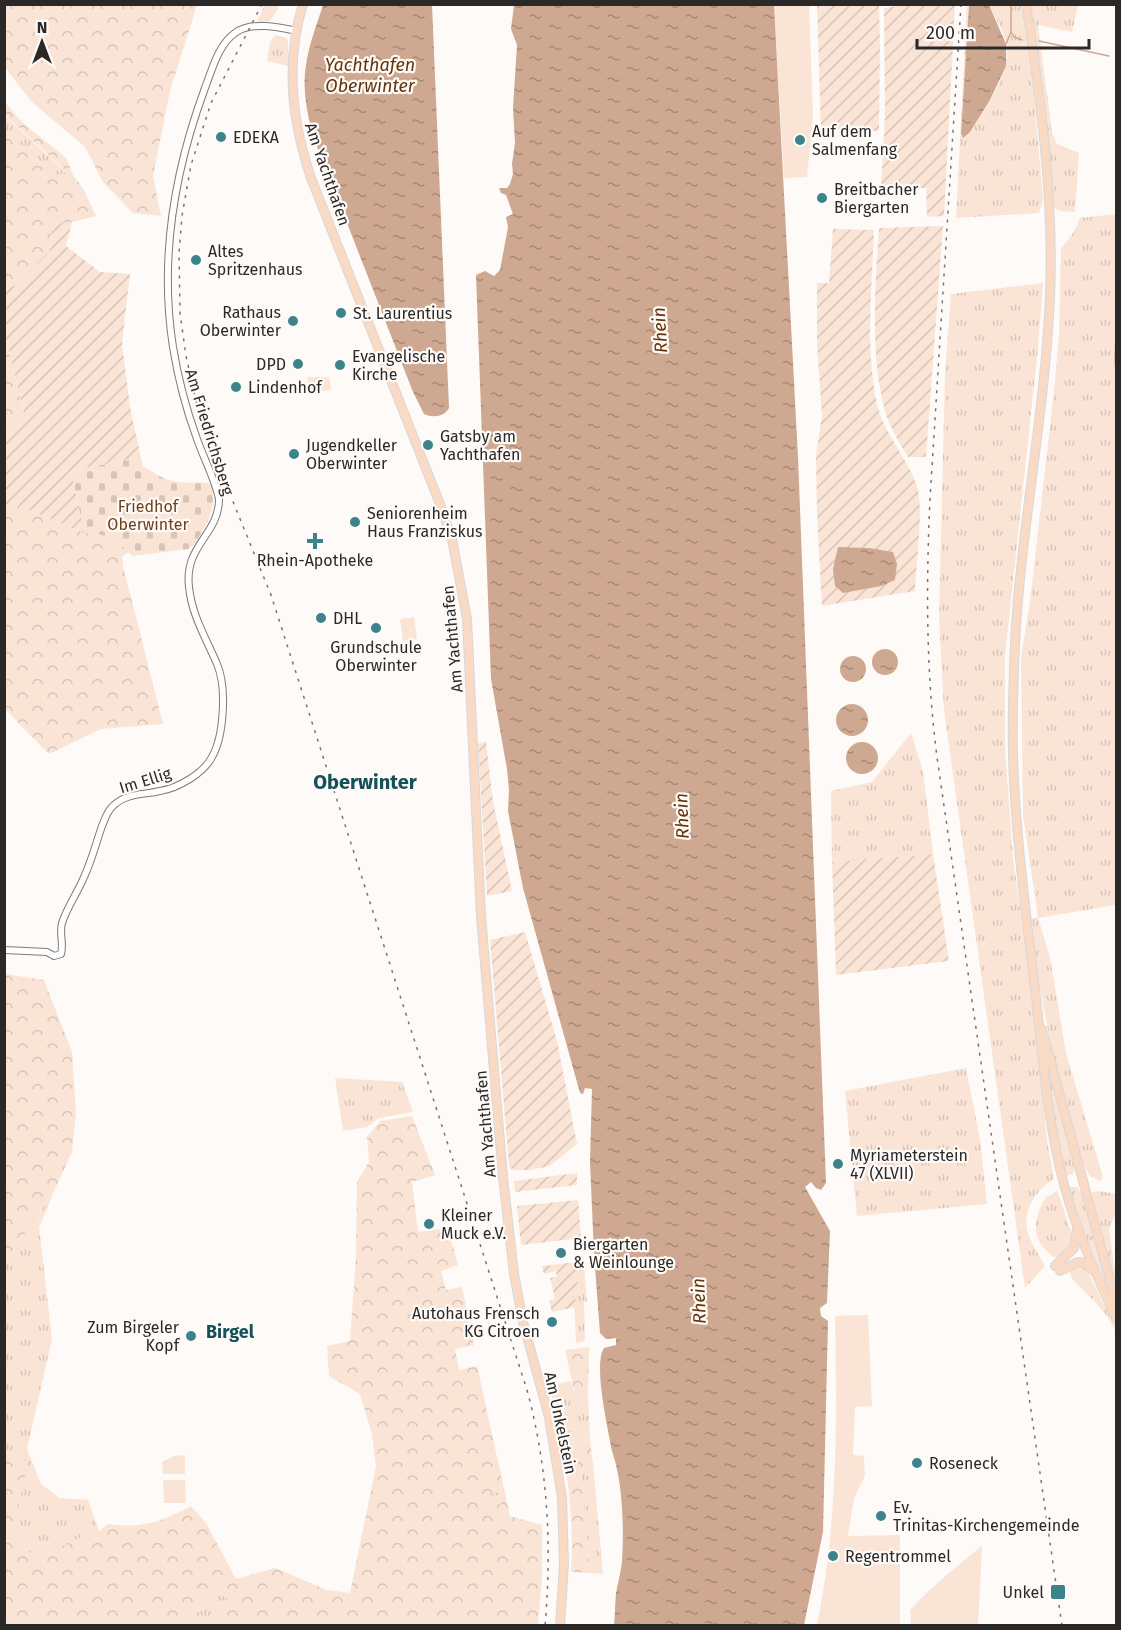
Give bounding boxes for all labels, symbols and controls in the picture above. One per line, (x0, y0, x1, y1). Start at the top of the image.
north arrow (12, 12, 72, 72)
scale bar (917, 12, 1090, 50)
text: N (37, 18, 47, 37)
text: 200 m (926, 22, 975, 44)
water label: Yachthafen Oberwinter (325, 54, 416, 97)
street label: Am Yachthafen (301, 120, 354, 228)
place label: Auf dem Salmenfang (812, 122, 898, 159)
place label: EDEKA (233, 128, 280, 147)
marker: EDEKA (214, 130, 228, 144)
marker: Auf dem Salmenfang (793, 133, 807, 147)
place label: Breitbacher Biergarten (834, 180, 919, 217)
marker: Breitbacher Biergarten (815, 191, 829, 205)
place label: Altes Spritzenhaus (208, 242, 303, 279)
marker: Altes Spritzenhaus (189, 253, 203, 267)
place label: Rathaus Oberwinter (200, 303, 282, 340)
place label: St. Laurentius (353, 304, 452, 323)
marker: St. Laurentius (334, 306, 348, 320)
water label: Rhein (648, 306, 672, 354)
marker: Rathaus Oberwinter (286, 314, 300, 328)
place label: Evangelische Kirche (352, 347, 445, 384)
place label: DPD (256, 355, 286, 374)
marker: DPD (291, 357, 305, 371)
marker: Evangelische Kirche (333, 358, 347, 372)
street label: Am Friedrichsberg (181, 367, 238, 498)
place label: Lindenhof (248, 378, 323, 397)
marker: Lindenhof (229, 380, 243, 394)
place label: Gatsby am Yachthafen (440, 427, 520, 464)
place label: Jugendkeller Oberwinter (306, 436, 398, 473)
marker: Gatsby am Yachthafen (421, 438, 435, 452)
marker: Jugendkeller Oberwinter (287, 447, 301, 461)
park label: Friedhof Oberwinter (107, 497, 189, 534)
place label: Seniorenheim Haus Franziskus (367, 504, 482, 541)
marker: Seniorenheim Haus Franziskus (348, 515, 362, 529)
marker: Rhein-Apotheke (308, 534, 322, 548)
place label: Rhein-Apotheke (257, 551, 373, 570)
street label: Am Yachthafen (438, 585, 467, 693)
place label: DHL (333, 609, 362, 628)
marker: DHL (314, 611, 328, 625)
marker: Grundschule Oberwinter (369, 621, 383, 635)
place label: Grundschule Oberwinter (330, 638, 422, 675)
street label: Im Ellig (117, 763, 174, 797)
district label: Oberwinter (313, 770, 418, 794)
water label: Rhein (670, 793, 694, 839)
street label: Am Yachthafen (471, 1070, 500, 1178)
place label: Myriameterstein 47 (XLVII) (850, 1146, 968, 1183)
marker: Myriameterstein 47 (XLVII) (831, 1157, 845, 1171)
place label: Kleiner Muck e.V. (441, 1206, 507, 1243)
marker: Kleiner Muck e.V. (422, 1217, 436, 1231)
place label: Biergarten & Weinlounge (573, 1235, 674, 1272)
marker: Biergarten & Weinlounge (554, 1246, 568, 1260)
water label: Rhein (687, 1278, 711, 1324)
place label: Autohaus Frensch KG Citroen (412, 1304, 540, 1341)
marker: Autohaus Frensch KG Citroen (545, 1315, 559, 1329)
place label: Zum Birgeler Kopf (87, 1318, 181, 1355)
district label: Birgel (206, 1321, 255, 1343)
marker: Zum Birgeler Kopf (184, 1329, 198, 1343)
street label: Am Unkelstein (540, 1370, 581, 1476)
place label: Roseneck (929, 1454, 999, 1473)
marker: Roseneck (910, 1456, 924, 1470)
place label: Ev. Trinitas-Kirchengemeinde (893, 1498, 1079, 1535)
marker: Ev. Trinitas-Kirchengemeinde (874, 1509, 888, 1523)
place label: Regentrommel (845, 1547, 951, 1566)
marker: Regentrommel (826, 1549, 840, 1563)
place label: Unkel (1003, 1583, 1044, 1602)
marker: Unkel (1049, 1583, 1067, 1601)

